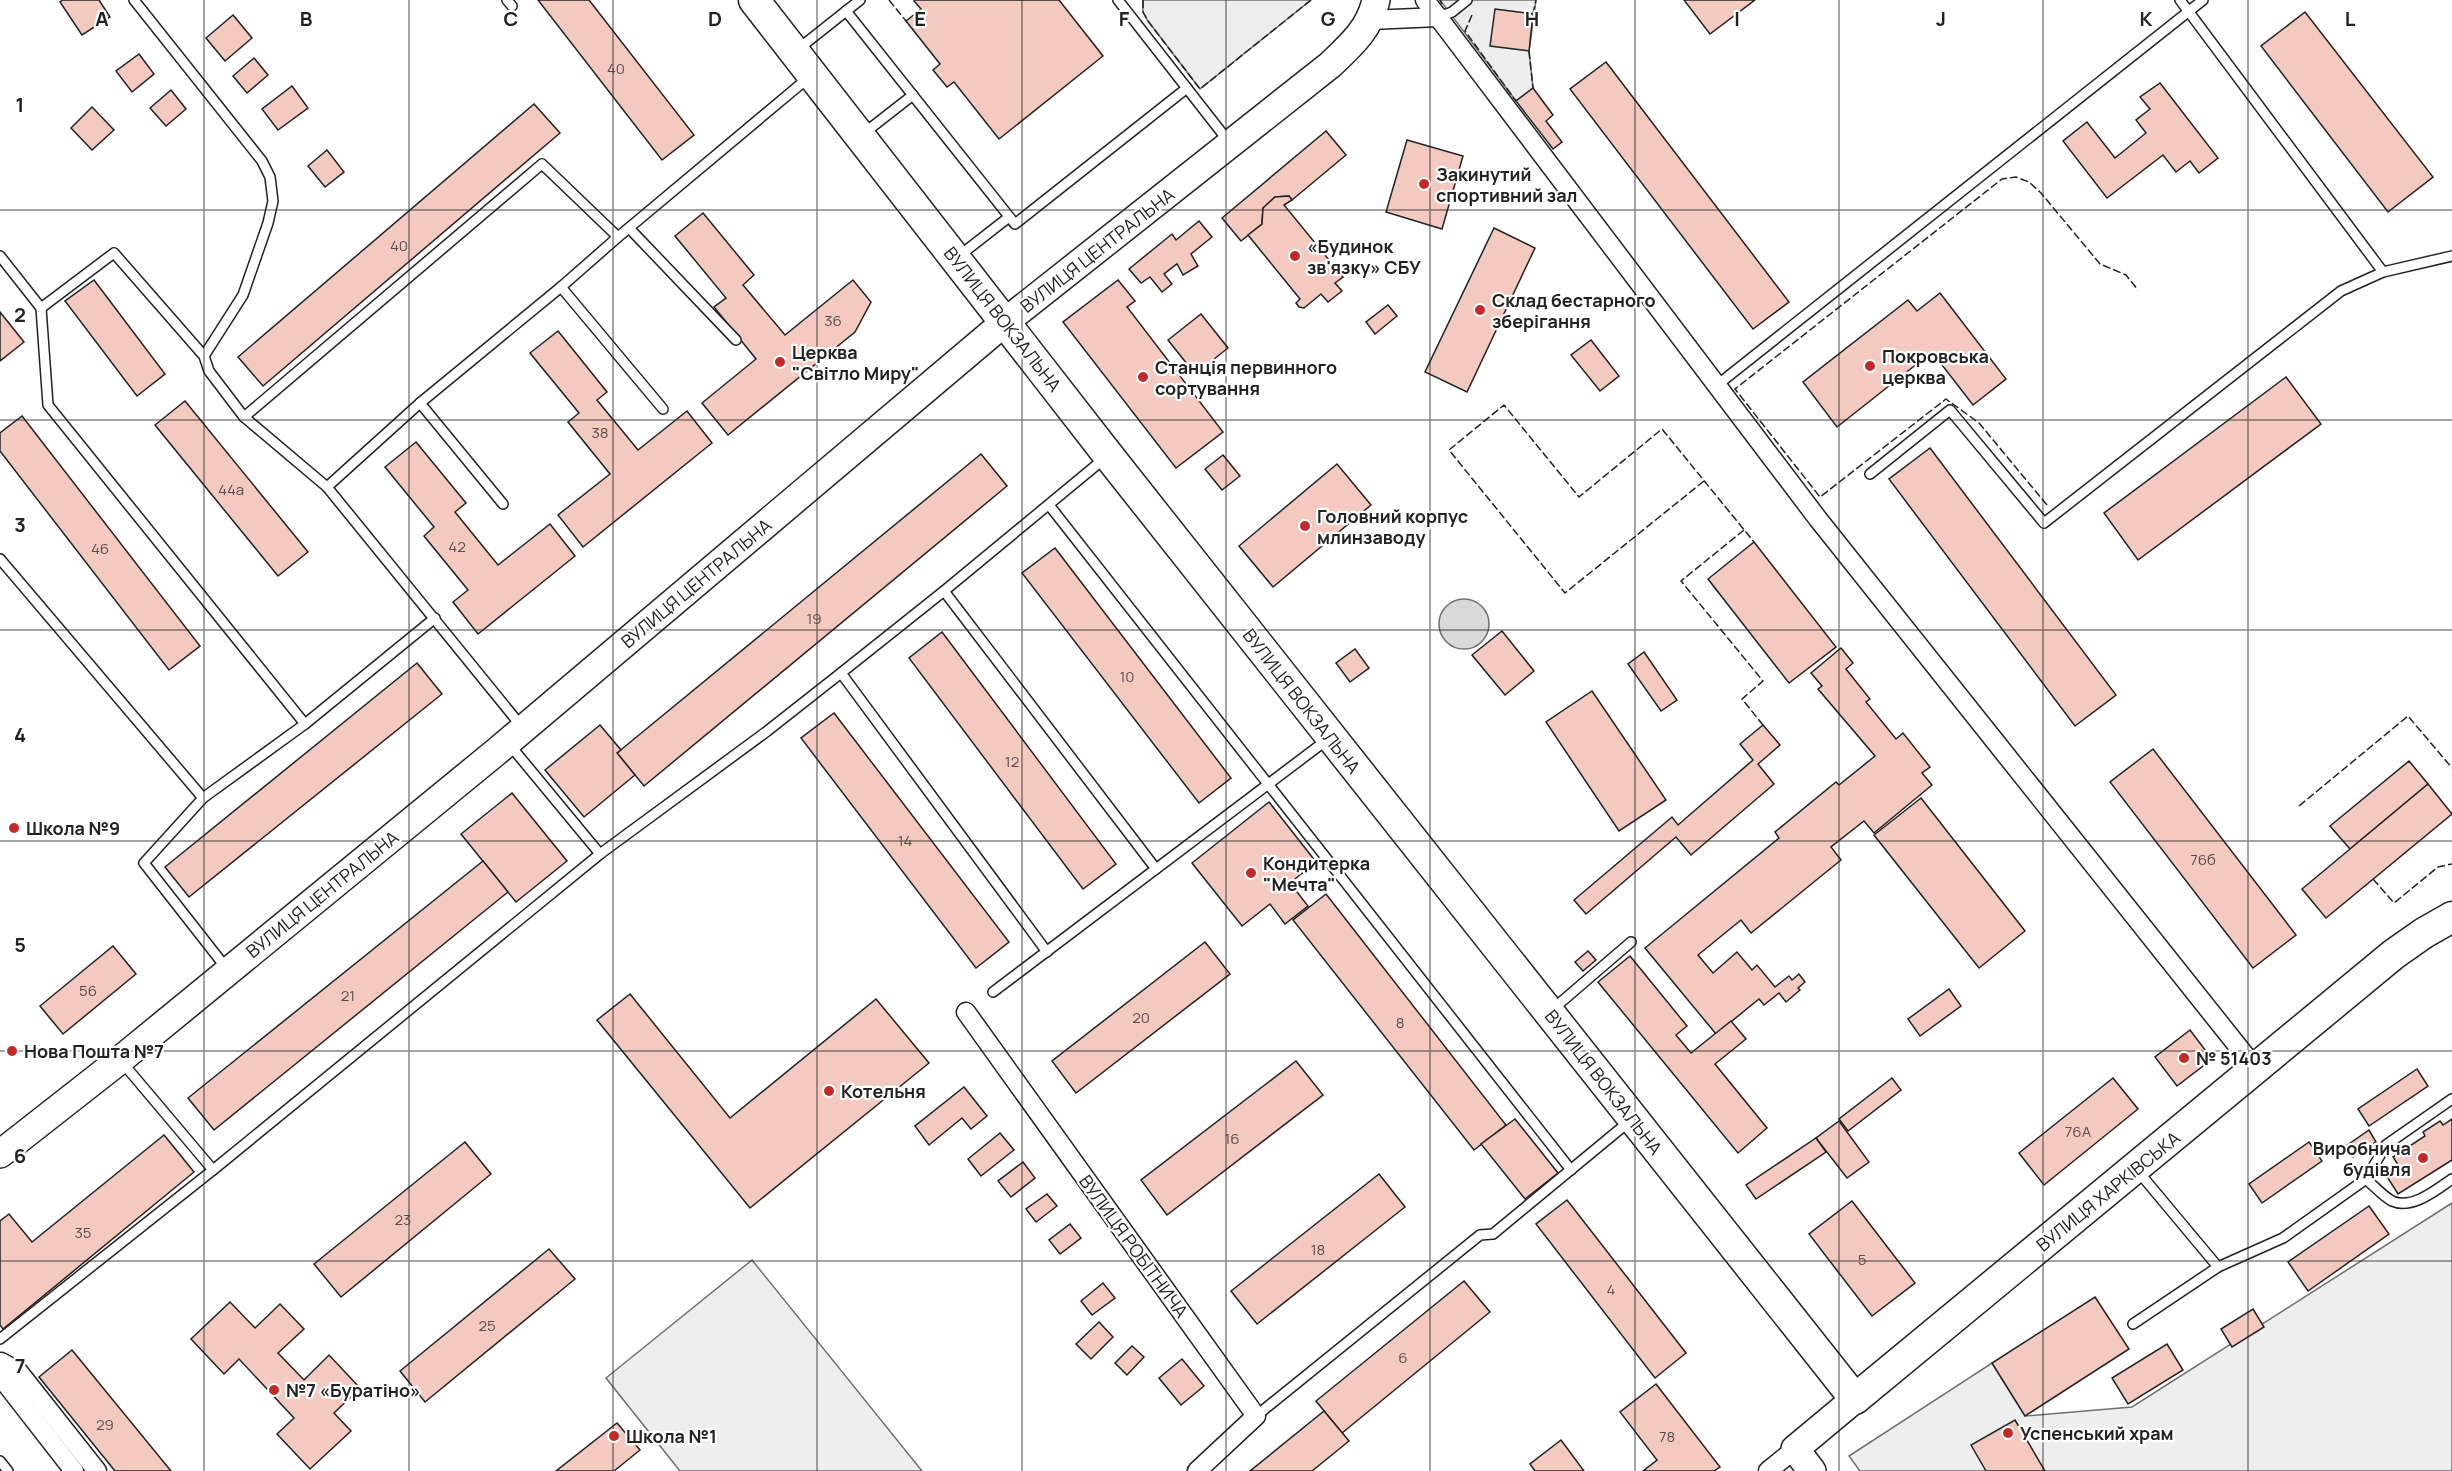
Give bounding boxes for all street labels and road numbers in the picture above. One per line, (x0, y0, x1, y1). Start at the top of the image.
street label: ВУЛИЦЯ ЦЕНТРАЛЬНА (1015, 182, 1179, 318)
street label: ВУЛИЦЯ ВОКЗАЛЬНА (939, 242, 1067, 397)
street label: ВУЛИЦЯ ЦЕНТРАЛЬНА (616, 513, 777, 653)
street label: ВУЛИЦЯ ВОКЗАЛЬНА (1238, 624, 1366, 779)
street label: ВУЛИЦЯ ЦЕНТРАЛЬНА (241, 825, 404, 963)
street label: ВУЛИЦЯ ВОКЗАЛЬНА (1540, 1005, 1668, 1160)
street label: ВУЛИЦЯ ХАРКІВСЬКА (2031, 1125, 2185, 1256)
street label: ВУЛИЦЯ РОБІТНИЧА (1074, 1170, 1194, 1323)

